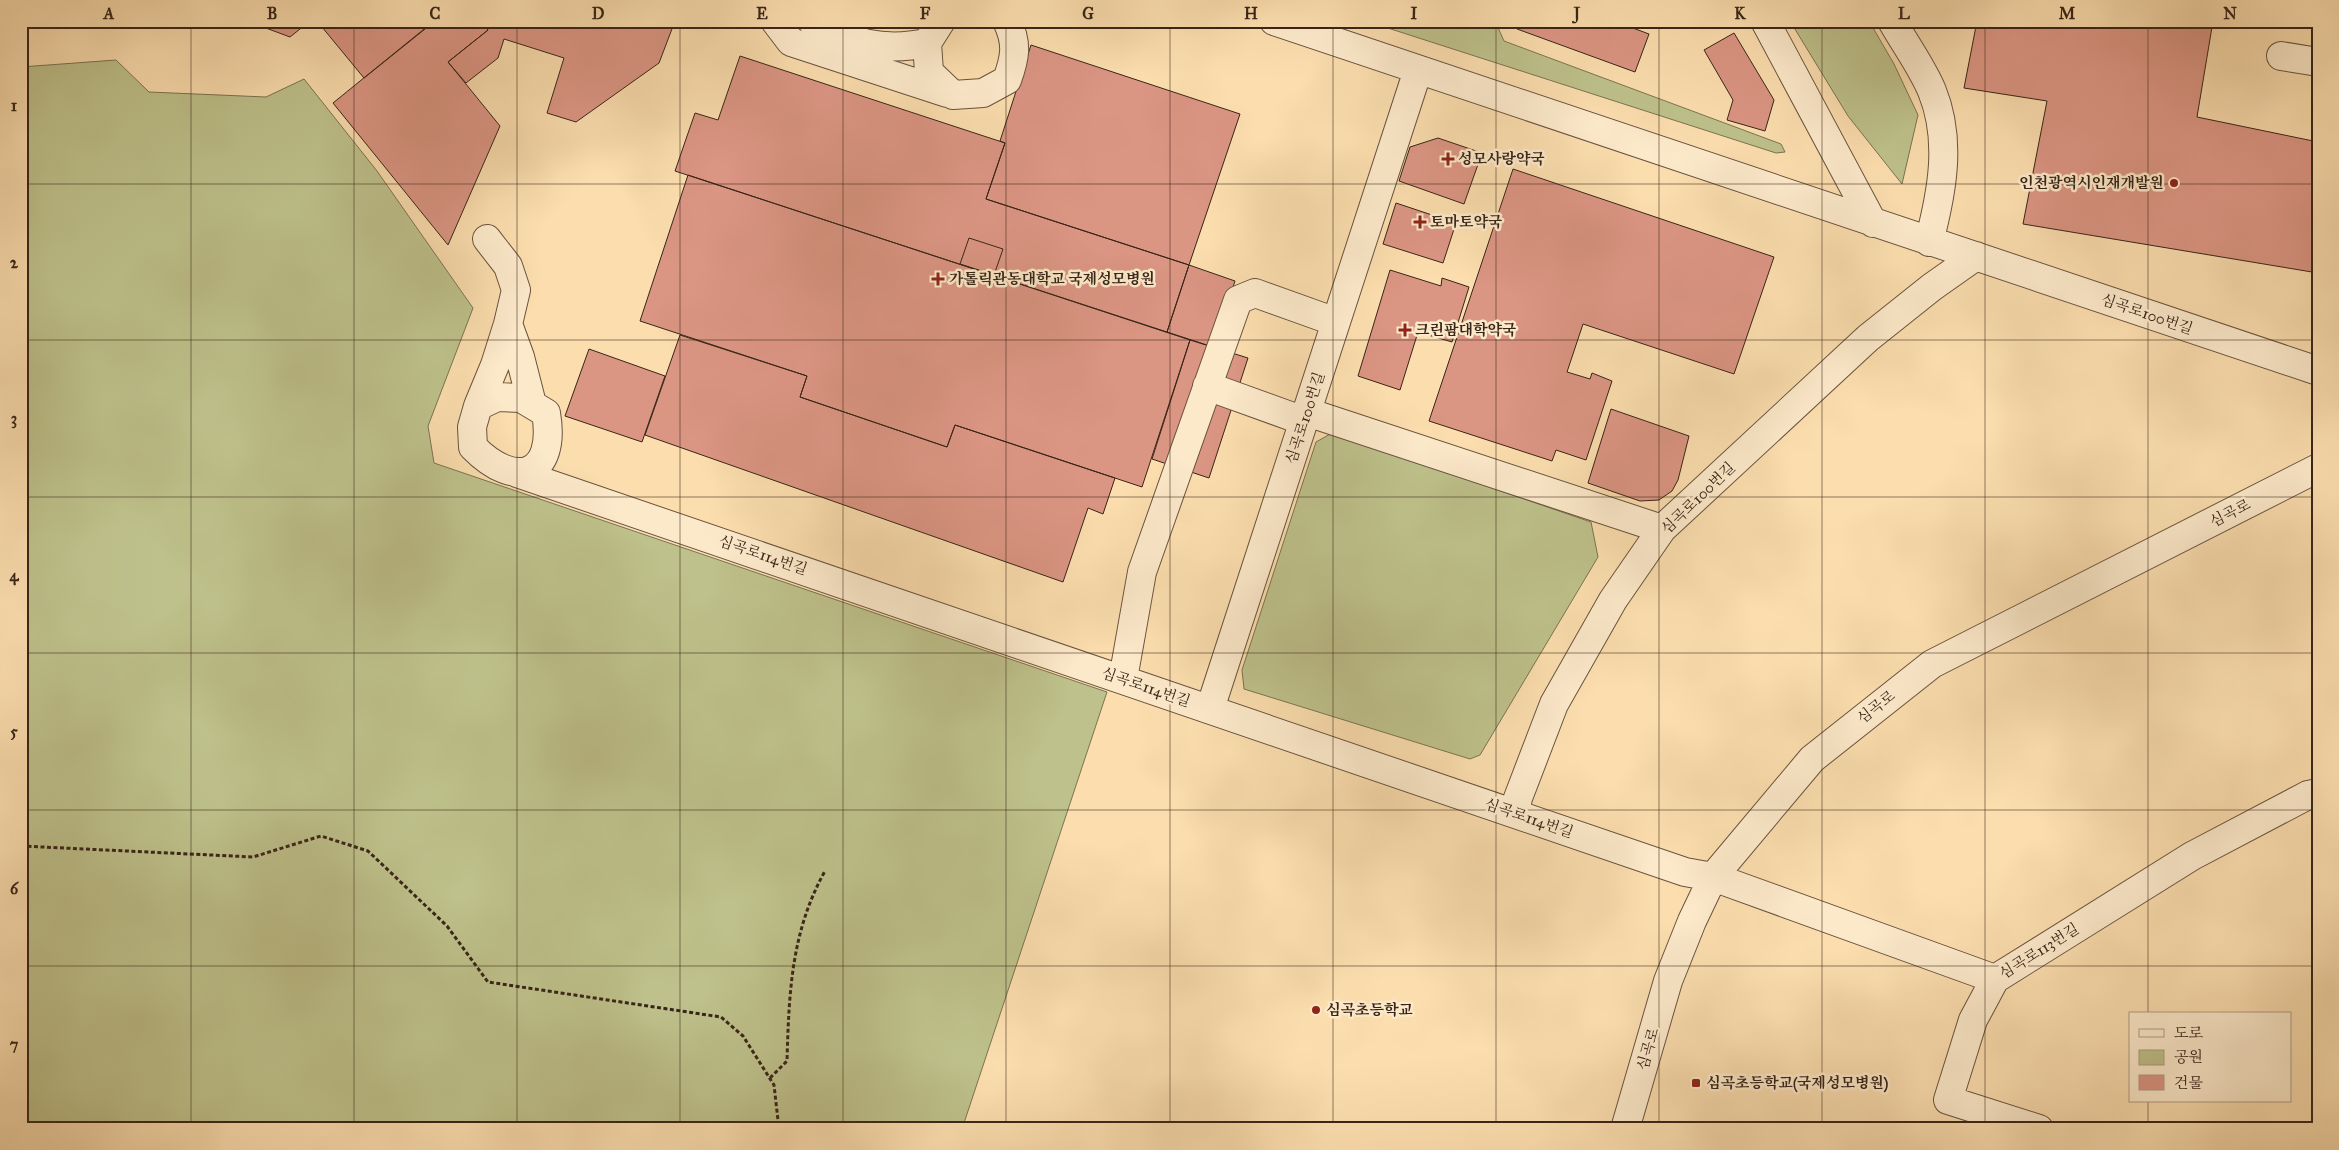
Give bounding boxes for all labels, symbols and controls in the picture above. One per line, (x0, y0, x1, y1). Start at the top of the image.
text: A (103, 4, 115, 23)
text: B (267, 4, 277, 23)
text: C (430, 4, 441, 23)
text: D (592, 4, 605, 23)
text: E (756, 4, 768, 23)
text: F (920, 4, 931, 23)
text: G (1082, 4, 1094, 23)
text: H (1244, 4, 1258, 23)
text: I (1411, 4, 1418, 23)
text: J (1572, 4, 1581, 24)
text: K (1734, 4, 1746, 23)
text: L (1898, 4, 1910, 23)
text: M (2059, 4, 2076, 23)
text: N (2223, 4, 2237, 23)
text: 1 (11, 96, 18, 115)
place label: 성모사랑약국 (1458, 150, 1545, 168)
marker: 성모사랑약국 (1442, 153, 1454, 165)
place label: 인천광역시인재개발원 (2019, 174, 2164, 192)
marker: 인천광역시인재개발원 (2168, 177, 2180, 189)
place label: 토마토약국 (1430, 213, 1502, 231)
marker: 토마토약국 (1414, 216, 1426, 228)
text: 2 (10, 253, 19, 272)
place label: 가톨릭관동대학교 국제성모병원 (949, 270, 1155, 288)
marker: 가톨릭관동대학교 국제성모병원 (931, 272, 945, 286)
street label: 심곡로100번길 (2099, 290, 2195, 338)
place label: 크린팜대학약국 (1415, 321, 1516, 339)
marker: 크린팜대학약국 (1399, 324, 1411, 336)
street label: 심곡로100번길 (1282, 370, 1328, 466)
text: 3 (11, 409, 17, 429)
street label: 심곡로100번길 (1657, 458, 1739, 538)
street label: 심곡로 (2207, 495, 2254, 531)
street label: 심곡로114번길 (716, 531, 810, 579)
text: 4 (10, 566, 20, 586)
street label: 심곡로114번길 (1099, 663, 1193, 711)
street label: 심곡로 (1853, 686, 1899, 727)
text: 5 (10, 722, 18, 741)
street label: 심곡로114번길 (1482, 794, 1576, 842)
text: 6 (10, 879, 19, 898)
street label: 심곡로113번길 (1996, 919, 2082, 983)
place label: 심곡초등학교 (1326, 1001, 1413, 1019)
marker: 심곡초등학교 (1310, 1004, 1322, 1016)
legend (2129, 1012, 2292, 1102)
text: 도로 (2174, 1024, 2203, 1042)
street label: 심곡로 (1633, 1025, 1663, 1072)
text: 7 (10, 1035, 19, 1054)
text: 공원 (2174, 1048, 2203, 1066)
place label: 심곡초등학교(국제성모병원) (1706, 1074, 1888, 1093)
text: 건물 (2174, 1074, 2203, 1092)
marker: 심곡초등학교(국제성모병원) (1690, 1077, 1702, 1089)

